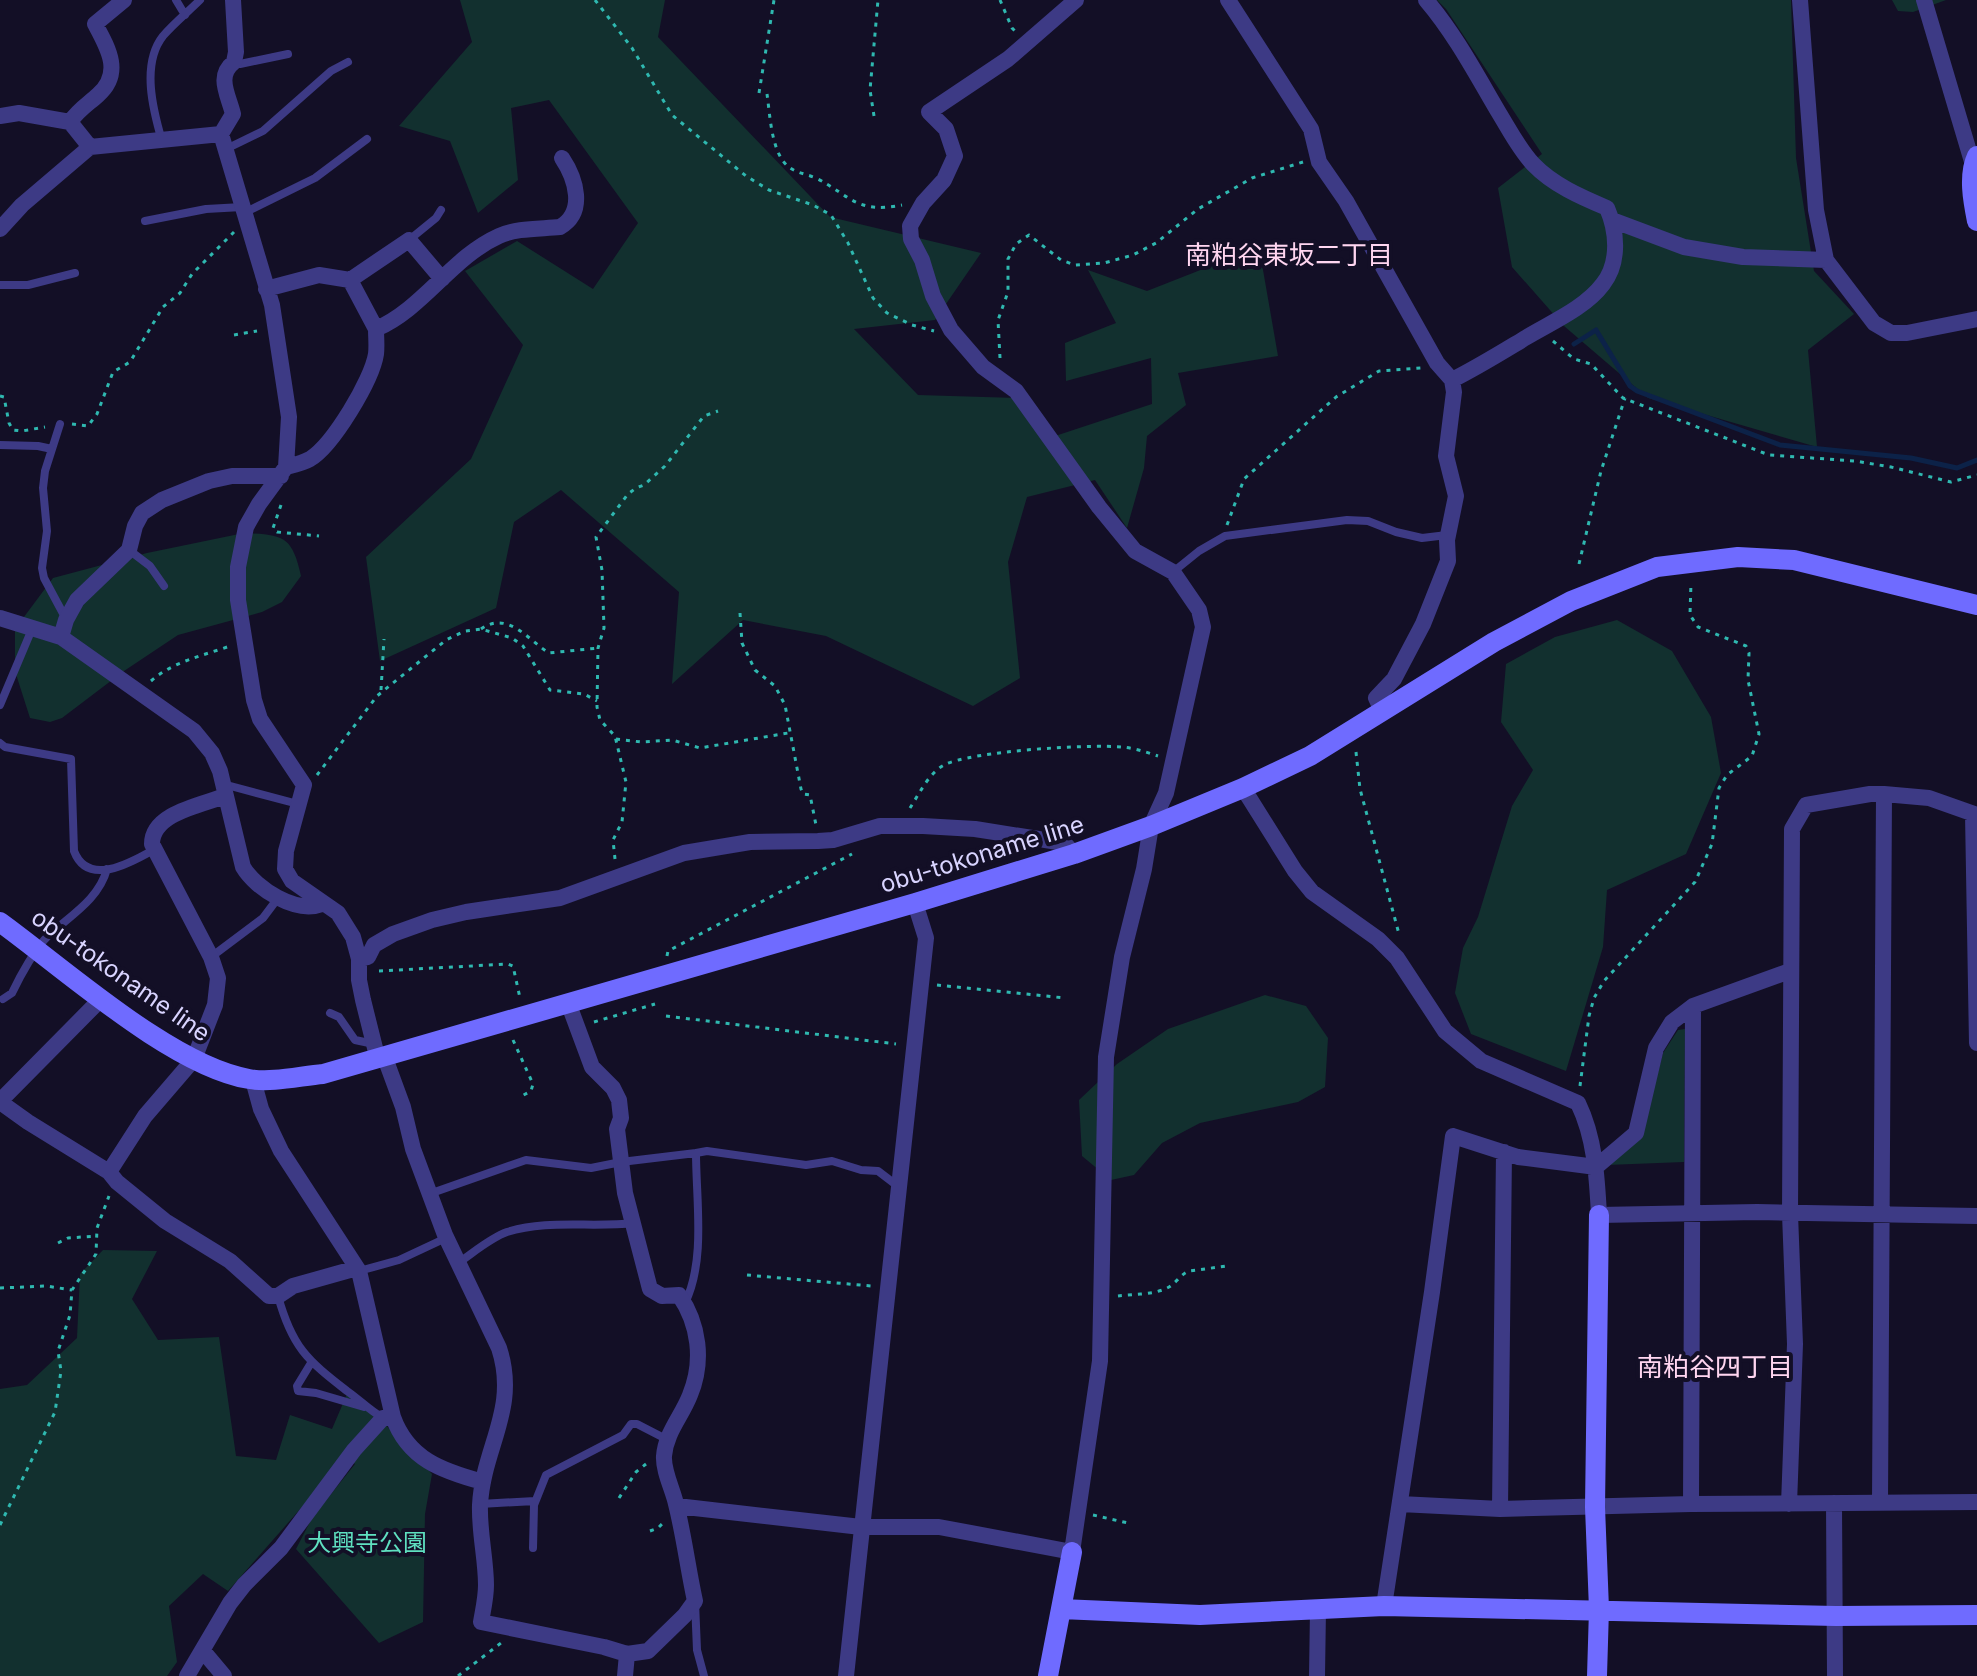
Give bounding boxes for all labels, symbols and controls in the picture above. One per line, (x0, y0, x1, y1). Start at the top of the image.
district label: 南粕谷東坂二丁目 (1185, 239, 1393, 270)
street label: obu-tokoname line (877, 809, 1087, 899)
street label: obu-tokoname line (26, 902, 216, 1048)
district label: 南粕谷四丁目 (1637, 1351, 1793, 1382)
park label: 大興寺公園 (307, 1528, 427, 1557)

